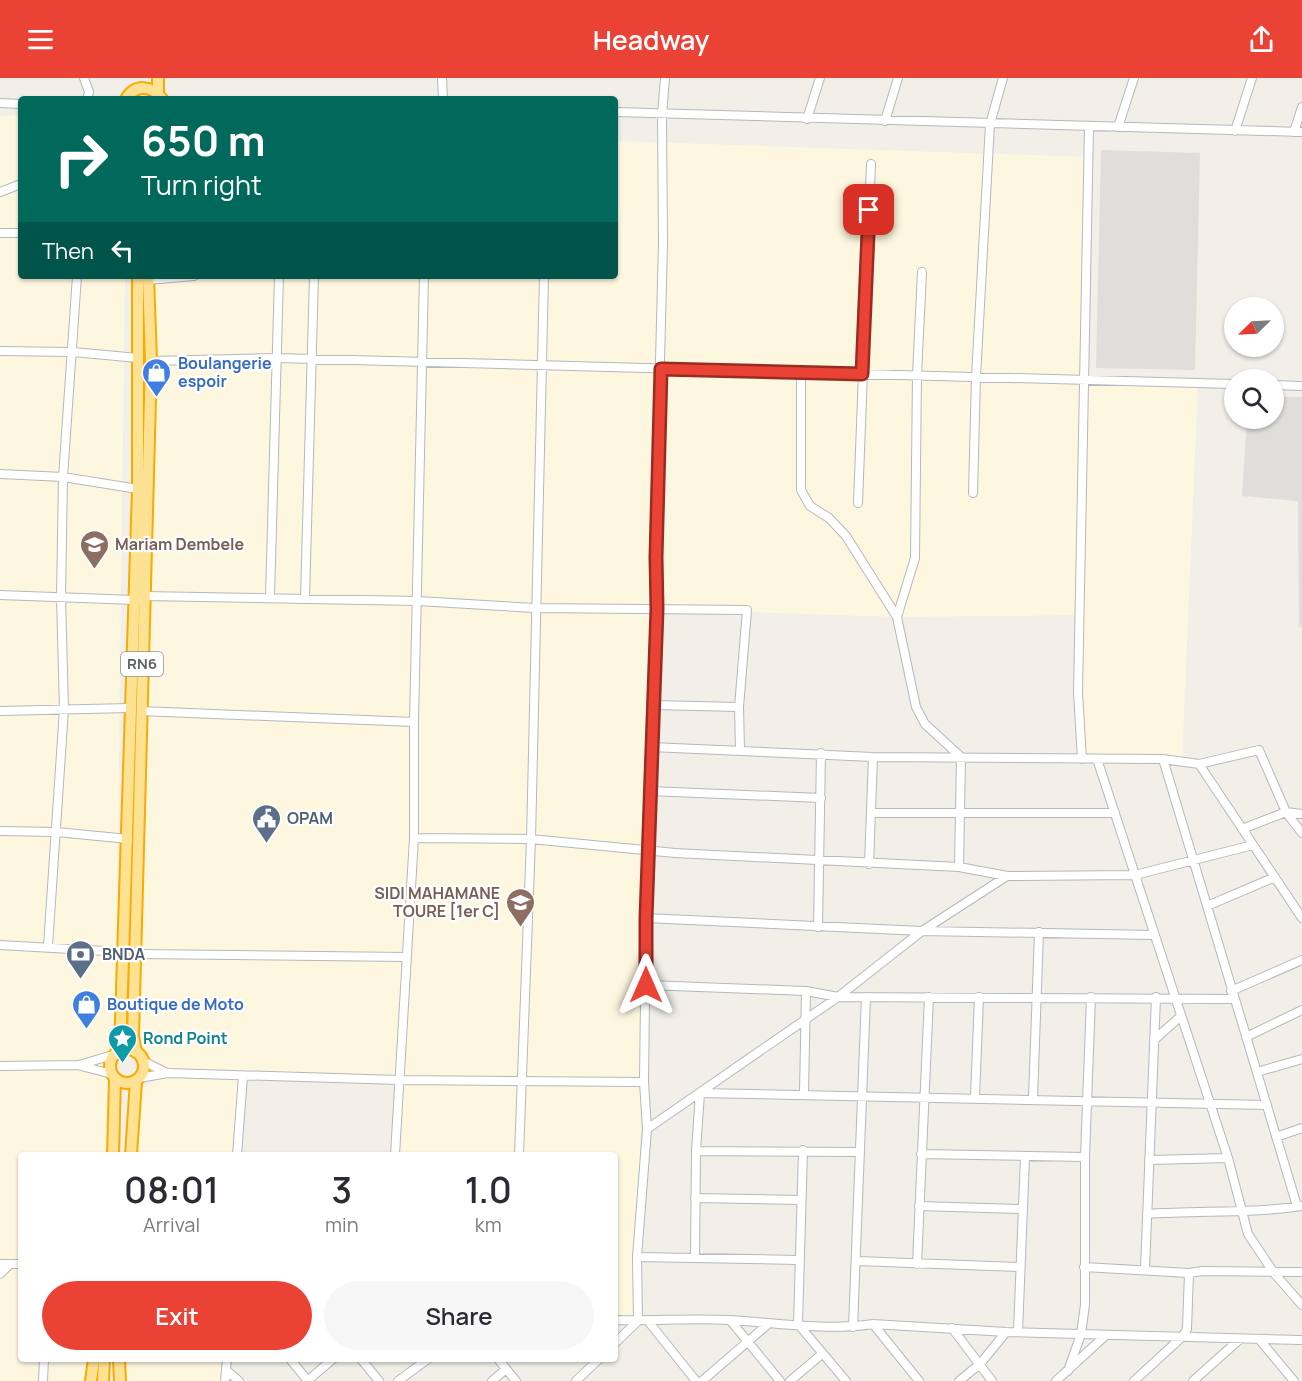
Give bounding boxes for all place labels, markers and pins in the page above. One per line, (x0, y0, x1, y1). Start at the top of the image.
pin (843, 184, 894, 235)
place label: Boulangerie espoir (178, 352, 272, 392)
shop icon: Boulangerie espoir (141, 356, 173, 398)
school or university icon: Mariam Dembele (78, 528, 110, 570)
place label: Mariam Dembele (115, 533, 245, 555)
public building icon: OPAM (250, 802, 282, 844)
place label: OPAM (287, 807, 333, 829)
place label: SIDI MAHAMANE TOURE [1er C] (374, 882, 500, 922)
school or university icon: SIDI MAHAMANE TOURE [1er C] (505, 886, 537, 928)
bank icon: BNDA (65, 938, 97, 980)
place label: BNDA (102, 943, 145, 965)
shop icon: Boutique de Moto (70, 988, 102, 1030)
place label: Boutique de Moto (107, 993, 244, 1015)
place icon: Rond Point (106, 1022, 138, 1064)
place label: Rond Point (143, 1027, 228, 1049)

